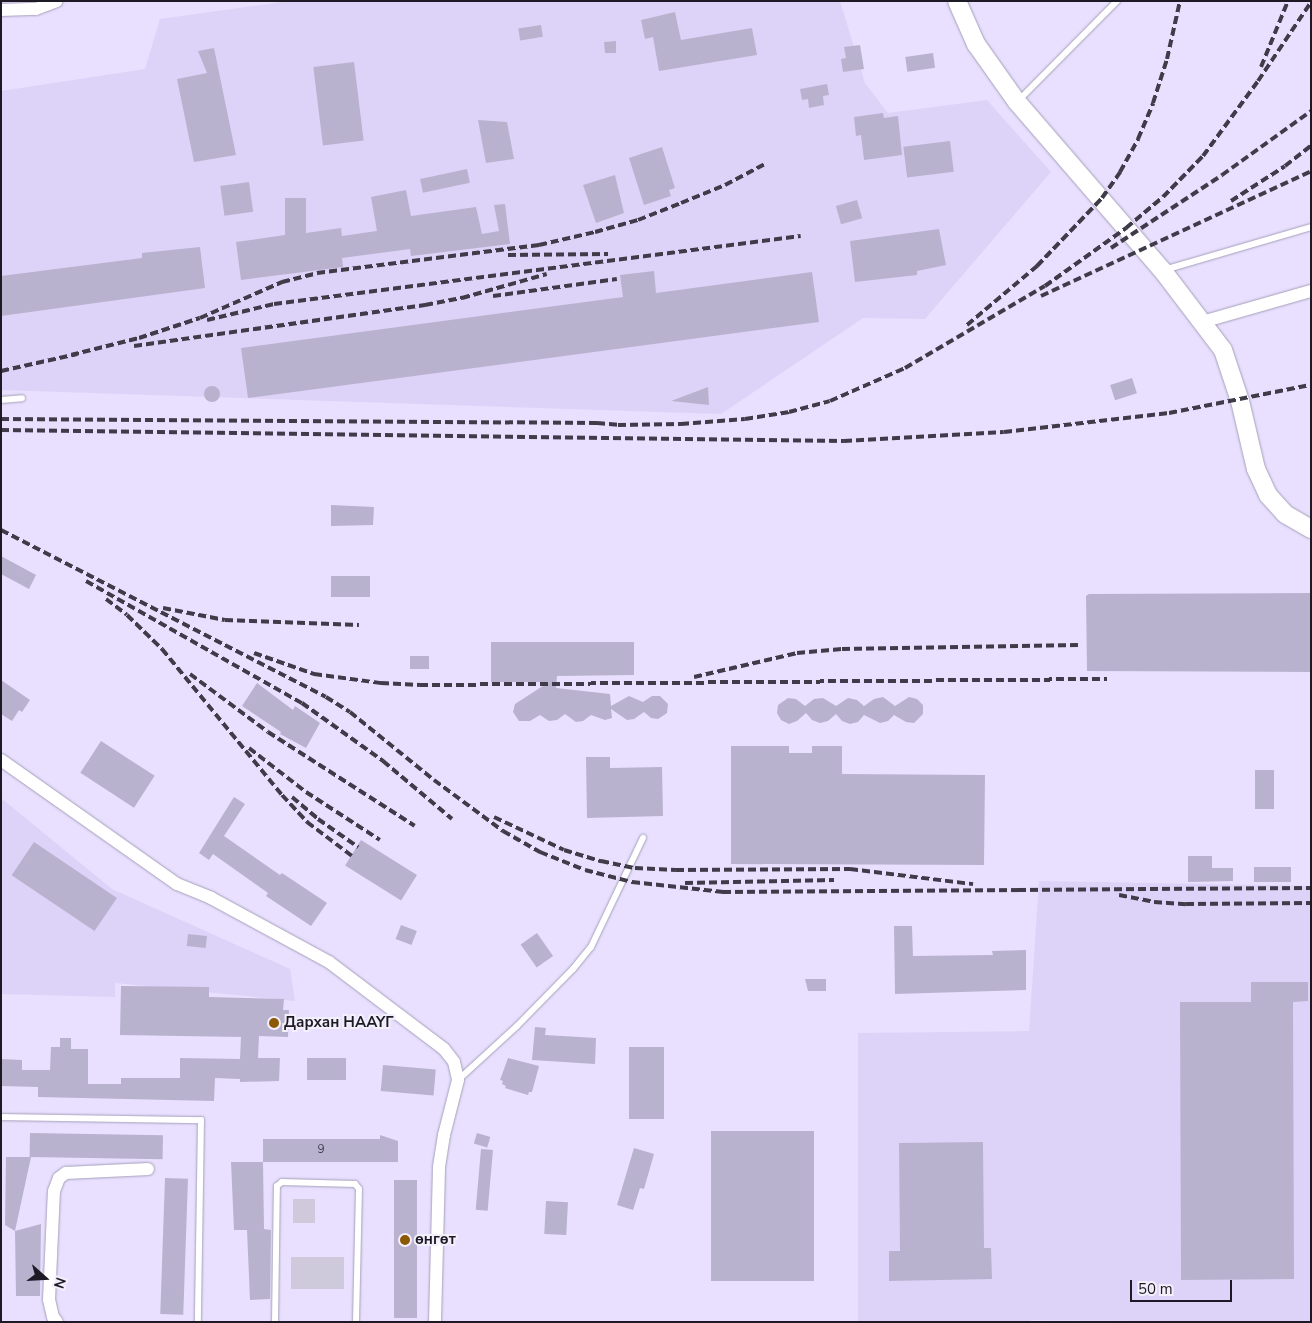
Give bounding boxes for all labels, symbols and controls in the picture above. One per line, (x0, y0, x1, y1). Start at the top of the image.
place label: Дархан НААҮГ (284, 1014, 394, 1032)
marker: Дархан НААҮГ (268, 1017, 280, 1029)
house number: 9 (317, 1143, 325, 1157)
place label: өнгөт (415, 1231, 456, 1249)
marker: өнгөт (399, 1234, 411, 1246)
north arrow (20, 1253, 70, 1303)
scale bar (1132, 1270, 1234, 1302)
text: N (49, 1275, 70, 1291)
text: 50 m (1138, 1279, 1173, 1299)

